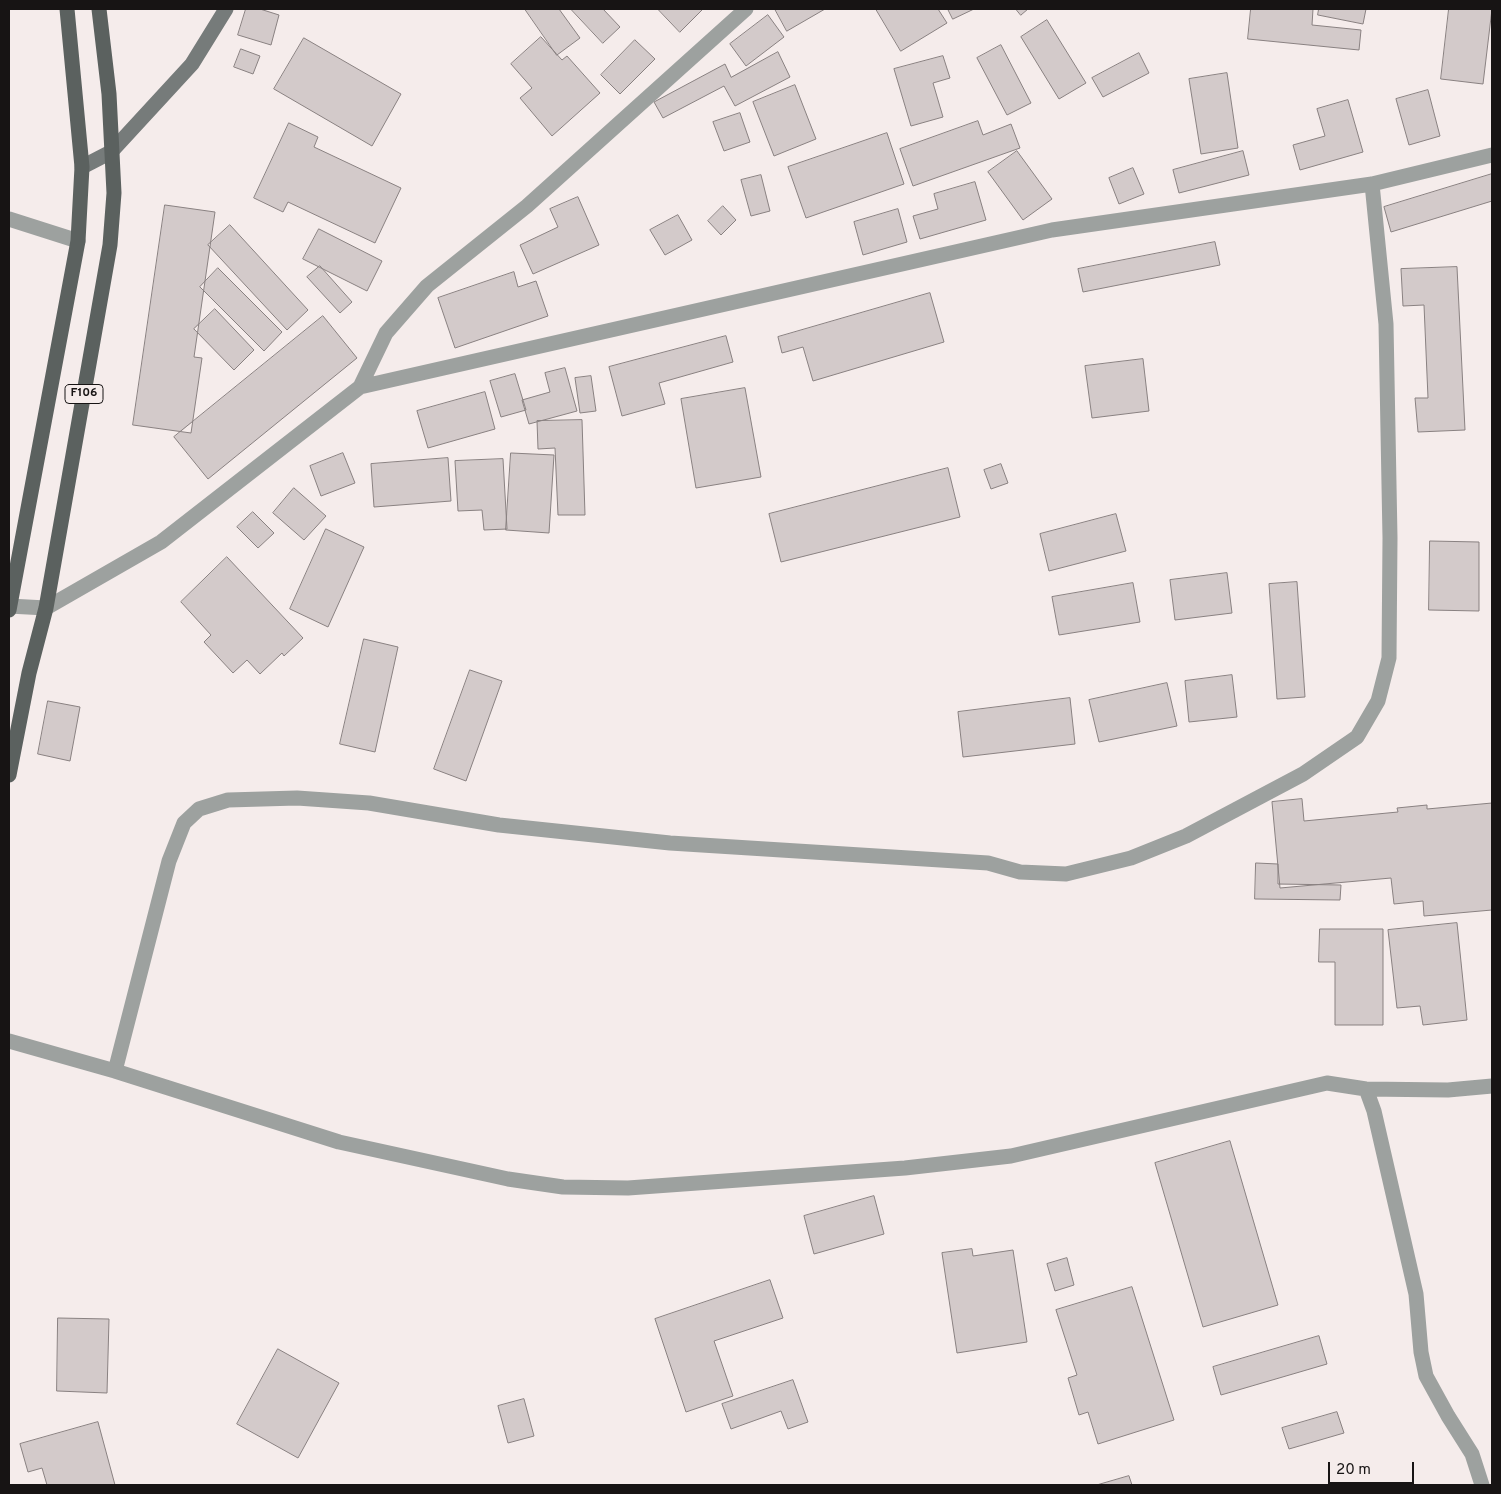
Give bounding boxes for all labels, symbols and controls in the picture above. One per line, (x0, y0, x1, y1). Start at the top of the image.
road number: F106 (65, 384, 103, 404)
scale bar (1331, 1452, 1417, 1484)
text: 20 m (1336, 1461, 1371, 1480)

